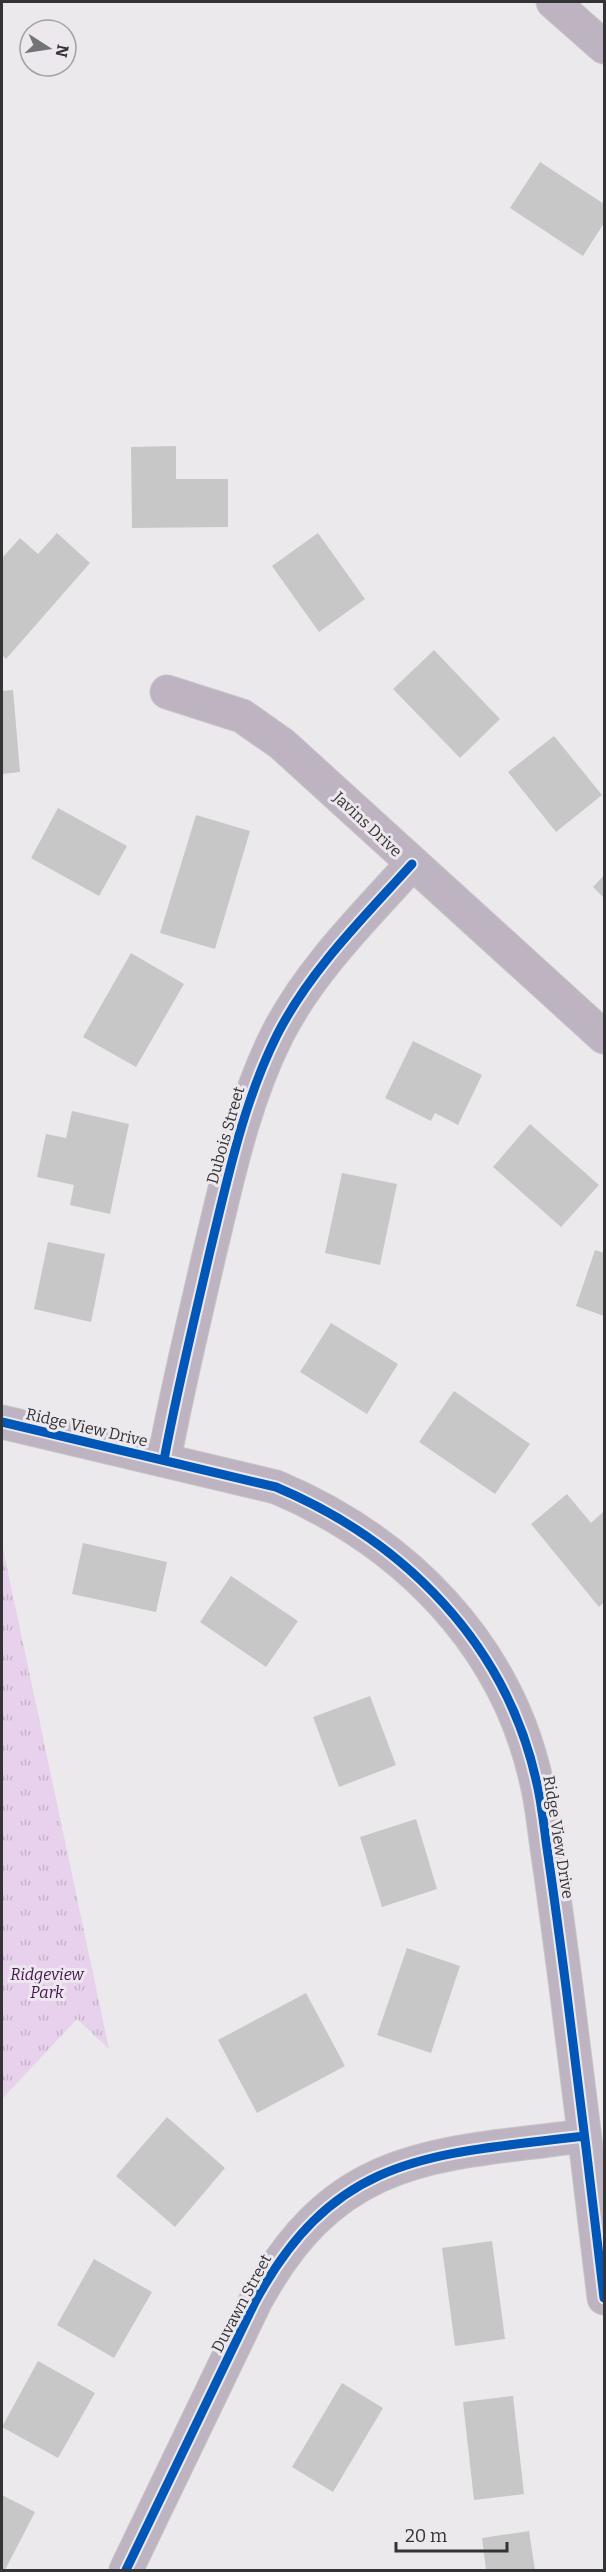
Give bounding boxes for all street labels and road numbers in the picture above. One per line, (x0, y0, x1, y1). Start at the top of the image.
street label: Javins Drive (329, 787, 406, 861)
street label: Dubois Street (202, 1084, 249, 1186)
street label: Ridge View Drive (24, 1404, 150, 1451)
street label: Ridge View Drive (539, 1774, 578, 1900)
street label: Duvawn Street (208, 2251, 275, 2356)

